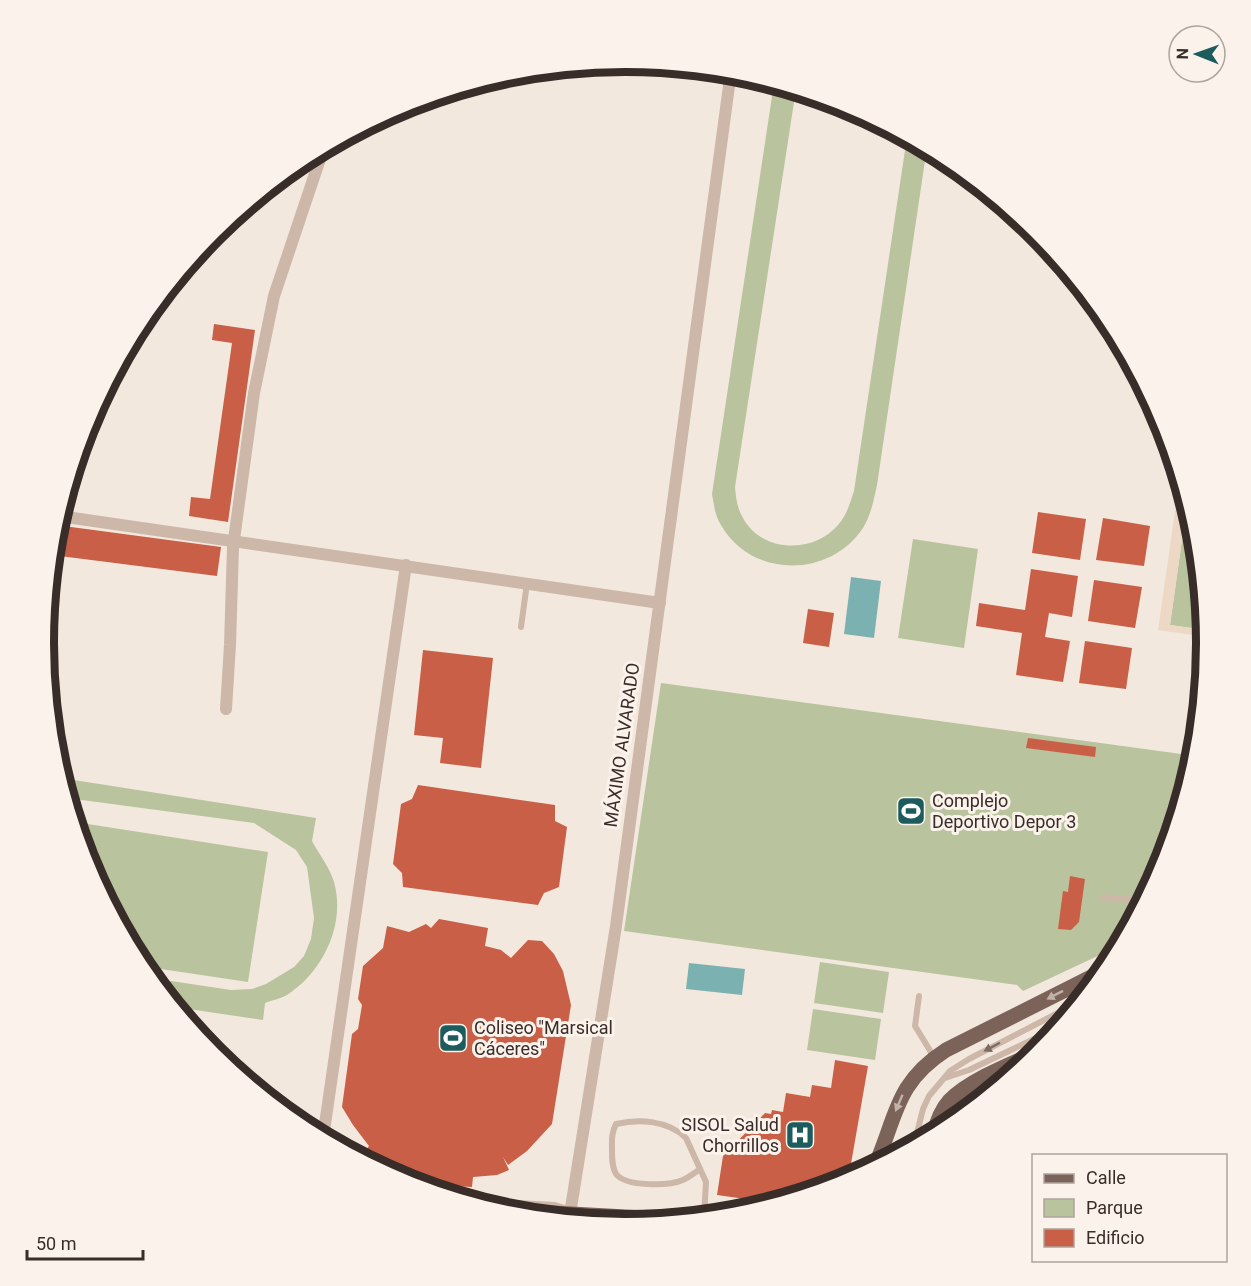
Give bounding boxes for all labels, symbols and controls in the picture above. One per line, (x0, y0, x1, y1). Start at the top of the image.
north arrow (1167, 24, 1227, 84)
text: N (1173, 48, 1192, 60)
street label: MÁXIMO ALVARADO (600, 661, 643, 829)
place label: Complejo Deportivo Depor 3 (932, 790, 1076, 832)
sports icon: Complejo Deportivo Depor 3 (895, 795, 927, 827)
one-way arrow (1046, 990, 1063, 1000)
place label: Coliseo "Marsical Cáceres" (474, 1017, 613, 1059)
sports icon: Coliseo "Marsical Cáceres" (437, 1022, 469, 1054)
one-way arrow (984, 1042, 1001, 1052)
one-way arrow (894, 1095, 904, 1113)
place label: SISOL Salud Chorrillos (681, 1114, 779, 1156)
hospital icon: SISOL Salud Chorrillos (784, 1119, 816, 1151)
legend (1032, 1154, 1227, 1262)
text: Calle (1086, 1167, 1126, 1188)
text: Parque (1086, 1197, 1143, 1218)
scale bar (27, 1223, 142, 1261)
text: Edificio (1086, 1227, 1145, 1248)
text: 50 m (36, 1233, 76, 1254)

